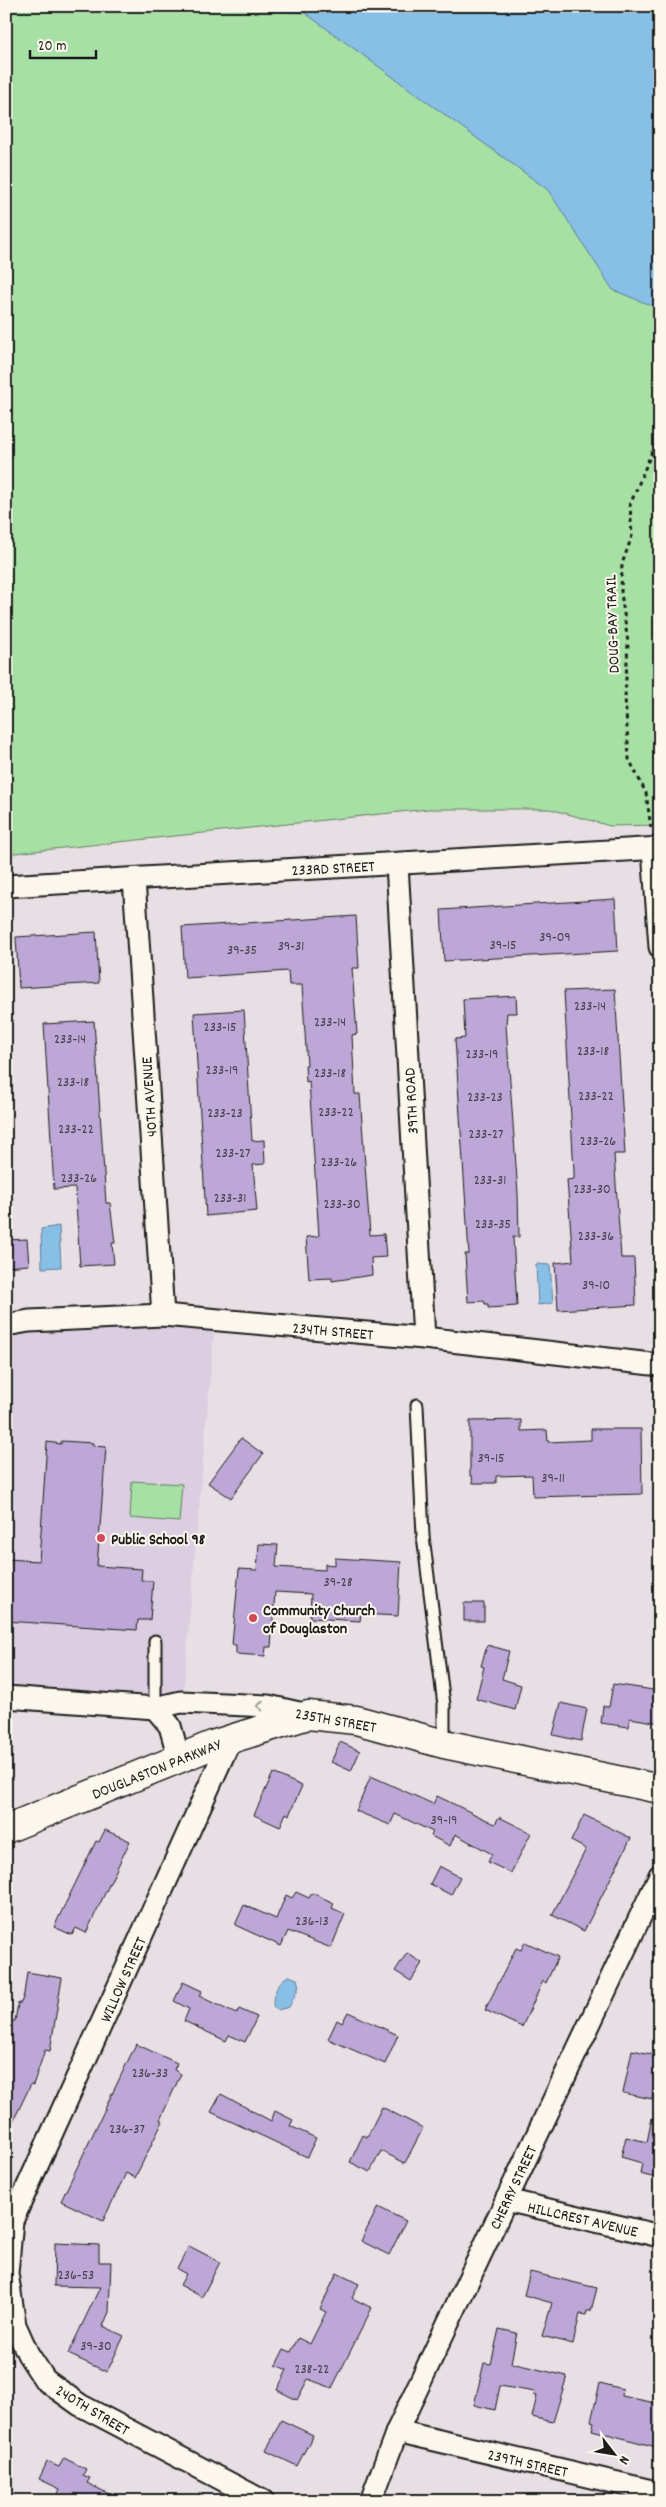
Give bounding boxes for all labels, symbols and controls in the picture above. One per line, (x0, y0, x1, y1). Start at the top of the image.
scale bar (30, 28, 96, 60)
text: 20 m (38, 36, 66, 58)
street label: DOUG-BAY TRAIL (600, 574, 627, 674)
street label: 233RD STREET (291, 856, 376, 883)
house number: 39-09 (539, 928, 571, 948)
house number: 39-15 (490, 936, 516, 956)
house number: 39-31 (278, 937, 304, 957)
house number: 39-35 (227, 941, 257, 961)
house number: 233-14 (574, 997, 606, 1017)
house number: 233-14 (314, 1013, 346, 1033)
house number: 233-15 (204, 1018, 236, 1038)
house number: 233-14 (54, 1030, 86, 1050)
house number: 233-18 (577, 1042, 609, 1062)
house number: 233-19 (466, 1045, 498, 1065)
street label: 40TH AVENUE (136, 1055, 165, 1138)
house number: 233-19 (206, 1061, 238, 1081)
house number: 233-18 (314, 1064, 346, 1084)
street label: 39TH ROAD (399, 1067, 426, 1135)
house number: 233-18 (57, 1073, 89, 1093)
house number: 233-22 (578, 1087, 614, 1107)
house number: 233-23 (467, 1088, 503, 1108)
house number: 233-22 (318, 1103, 354, 1123)
house number: 233-23 (207, 1104, 243, 1124)
house number: 233-22 (58, 1120, 94, 1140)
house number: 233-27 (469, 1125, 503, 1145)
house number: 233-26 (580, 1132, 616, 1152)
house number: 233-27 (216, 1144, 250, 1164)
house number: 233-26 (321, 1153, 357, 1173)
house number: 233-26 (61, 1169, 97, 1189)
house number: 233-31 (474, 1171, 506, 1191)
house number: 233-30 (573, 1180, 611, 1200)
house number: 233-31 (214, 1189, 246, 1209)
house number: 233-30 (323, 1195, 361, 1215)
house number: 233-35 (475, 1215, 511, 1235)
house number: 233-36 (578, 1227, 614, 1247)
house number: 39-10 (582, 1276, 610, 1296)
street label: 234TH STREET (291, 1317, 375, 1348)
house number: 39-15 (478, 1449, 504, 1469)
house number: 39-11 (541, 1469, 565, 1489)
place label: Public School 98 (111, 1529, 206, 1552)
marker: Public School 98 (95, 1532, 107, 1544)
house number: 39-28 (323, 1573, 353, 1593)
place label: Community Church of Douglaston (263, 1600, 375, 1641)
marker: Community Church of Douglaston (247, 1612, 259, 1624)
one-way arrow (256, 1701, 264, 1712)
street label: 235TH STREET (293, 1703, 378, 1740)
street label: DOUGLASTON PARKWAY (89, 1733, 226, 1807)
house number: 39-19 (431, 1811, 457, 1831)
house number: 236-13 (295, 1912, 329, 1932)
street label: WILLOW STREET (95, 1933, 154, 2026)
house number: 236-33 (132, 2064, 168, 2084)
house number: 236-37 (109, 2120, 145, 2140)
street label: CHERRY STREET (485, 2142, 544, 2234)
street label: HILLCREST AVENUE (525, 2197, 641, 2245)
house number: 236-53 (58, 2266, 94, 2286)
house number: 39-30 (80, 2337, 112, 2357)
house number: 238-22 (295, 2360, 329, 2380)
street label: 240TH STREET (50, 2380, 134, 2443)
north arrow (588, 2430, 638, 2480)
street label: 239TH STREET (485, 2444, 570, 2485)
text: N (613, 2452, 634, 2468)

